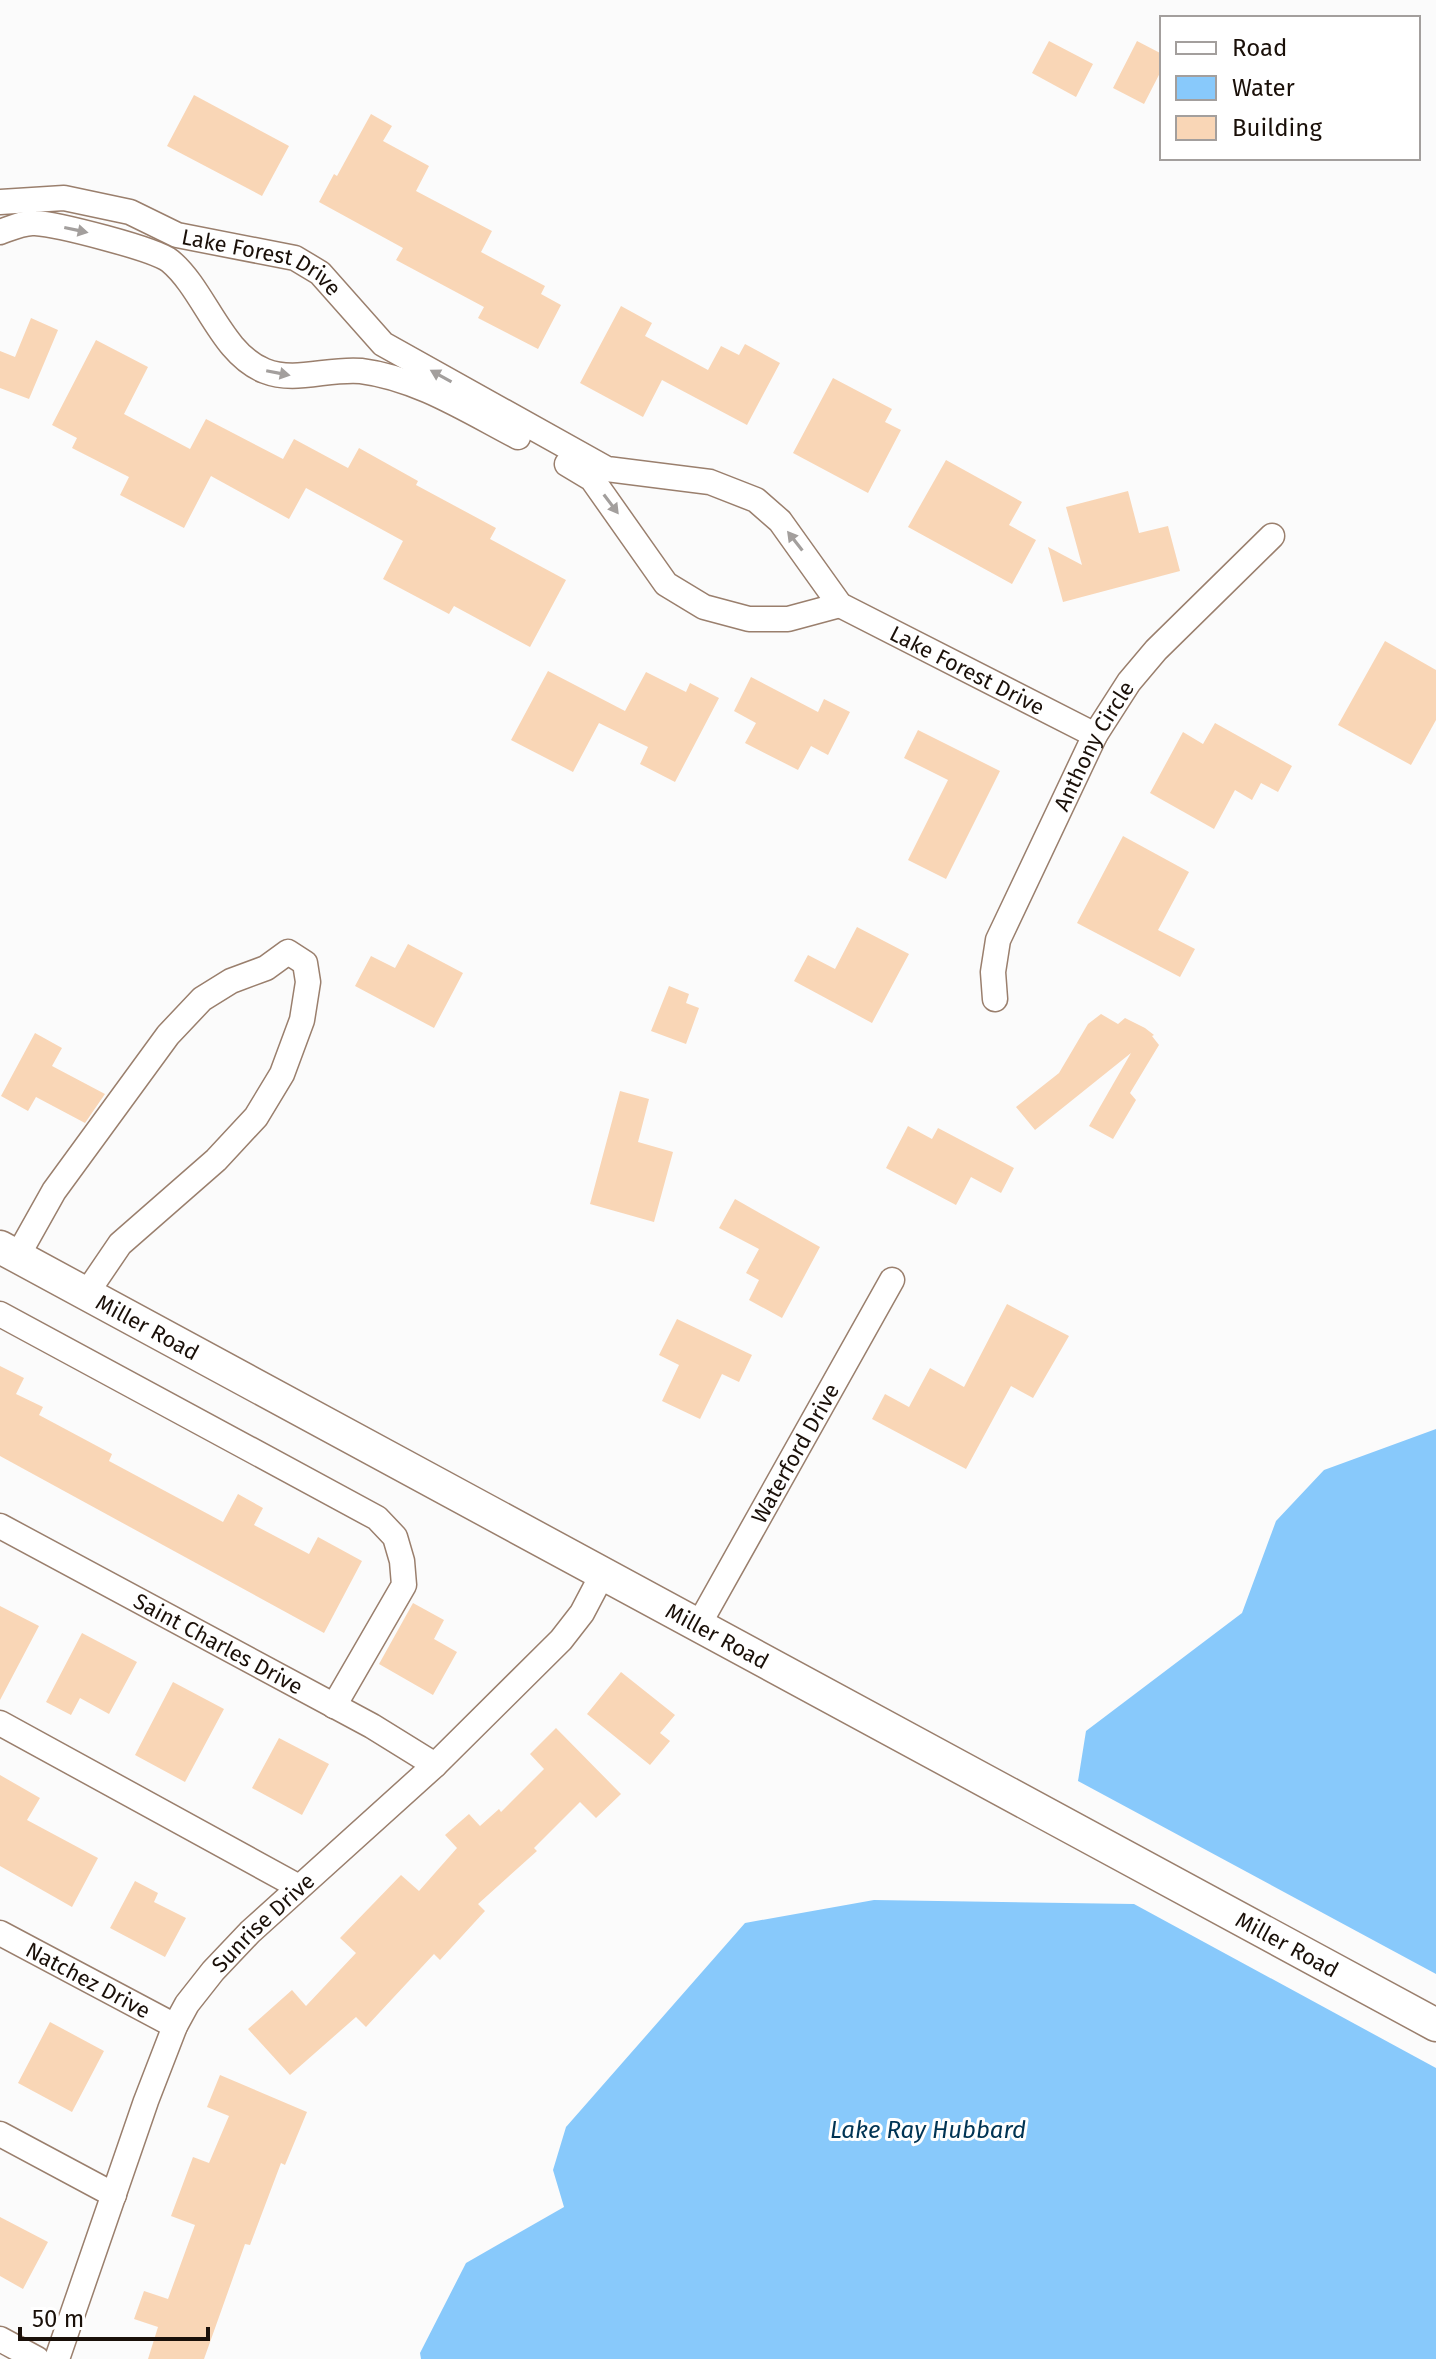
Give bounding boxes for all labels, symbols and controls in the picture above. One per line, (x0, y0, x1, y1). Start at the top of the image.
legend (1160, 16, 1420, 160)
text: Road (1232, 34, 1287, 62)
text: Water (1232, 74, 1296, 102)
text: Building (1232, 114, 1322, 142)
street label: Lake Forest Drive (179, 223, 347, 301)
one-way arrow (63, 224, 88, 237)
one-way arrow (265, 368, 290, 380)
one-way arrow (429, 369, 452, 383)
one-way arrow (602, 494, 618, 514)
one-way arrow (788, 531, 804, 551)
street label: Lake Forest Drive (885, 619, 1049, 721)
street label: Anthony Circle (1048, 676, 1140, 815)
street label: Miller Road (92, 1288, 204, 1366)
street label: Waterford Drive (745, 1379, 845, 1528)
street label: Saint Charles Drive (129, 1587, 308, 1700)
street label: Miller Road (661, 1597, 774, 1675)
street label: Sunrise Drive (206, 1867, 320, 1978)
street label: Miller Road (1231, 1906, 1343, 1983)
street label: Natchez Drive (21, 1936, 155, 2024)
water label: Lake Ray Hubbard (830, 2116, 1026, 2144)
scale bar (20, 2291, 208, 2341)
text: 50 m (32, 2305, 84, 2333)

